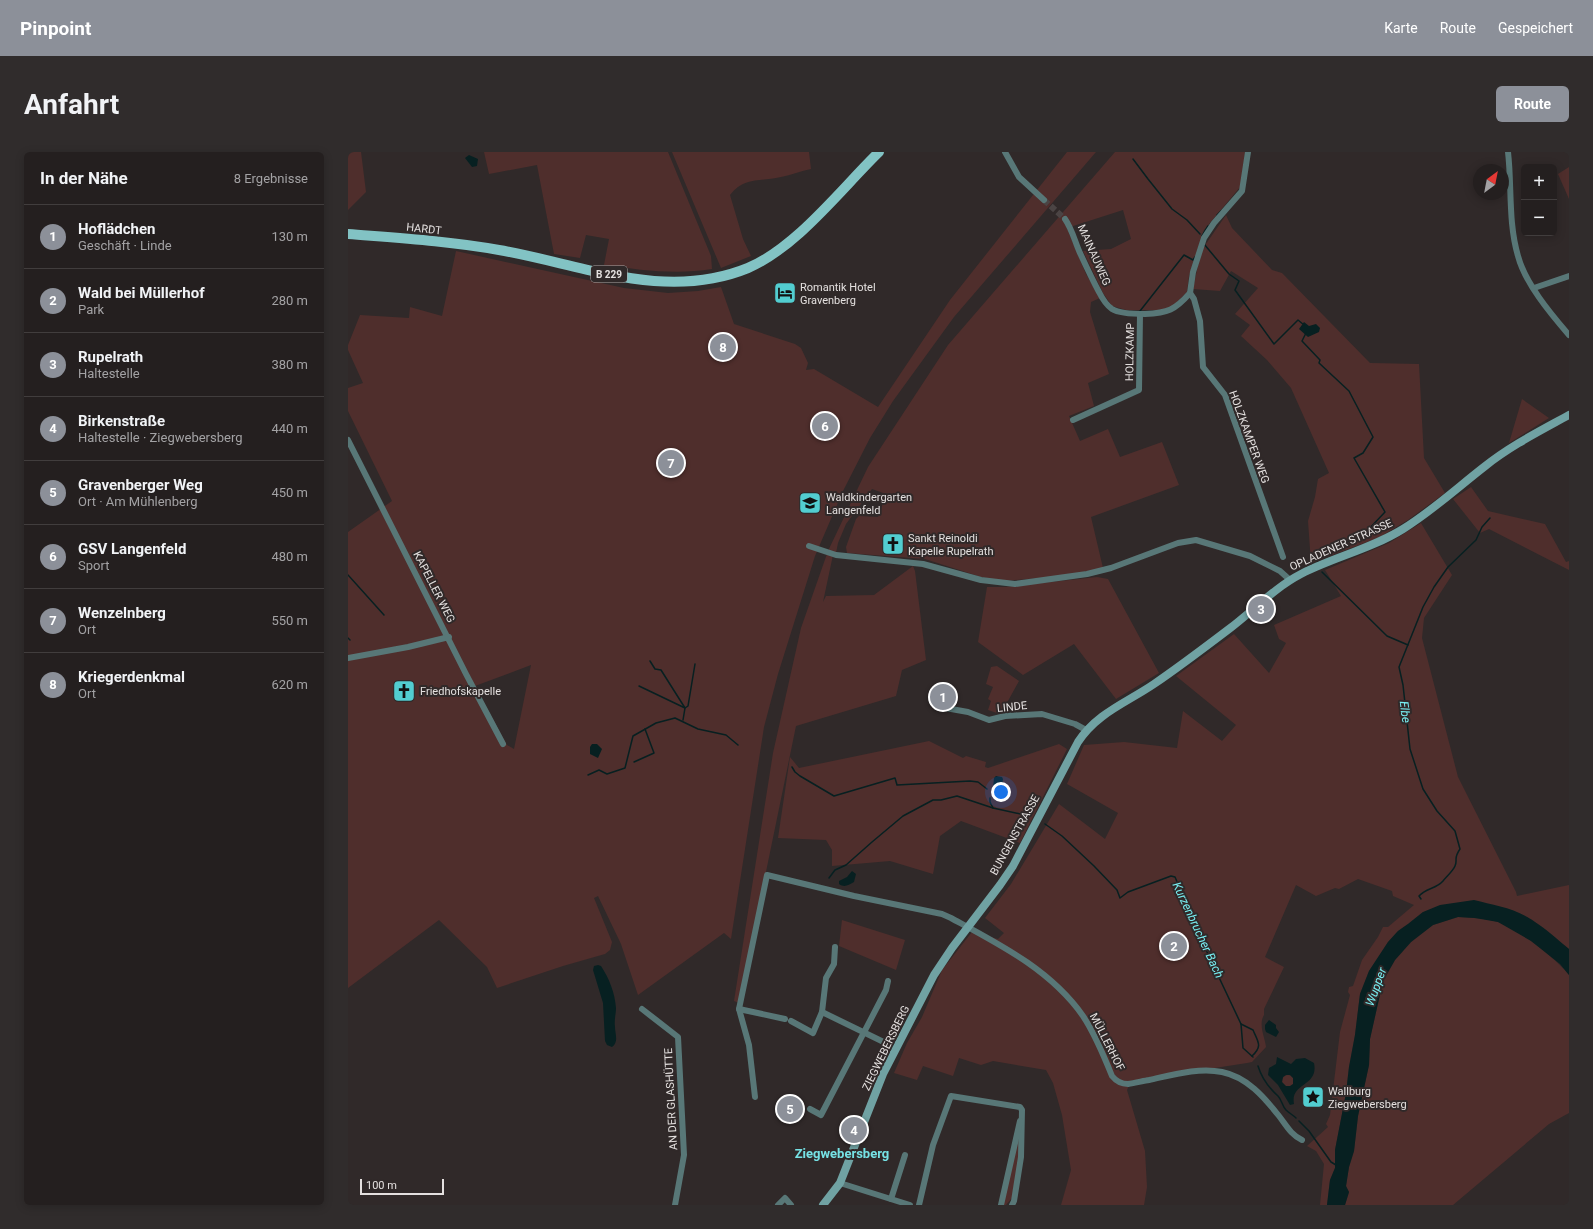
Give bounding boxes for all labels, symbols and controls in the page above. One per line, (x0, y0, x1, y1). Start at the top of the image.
text: Pinpoint (20, 17, 91, 40)
text: Karte (1384, 20, 1418, 36)
text: Route (1440, 20, 1476, 36)
text: Gespeichert (1498, 20, 1573, 36)
button: Route (1496, 86, 1569, 122)
text: Anfahrt (24, 88, 119, 121)
north arrow (1473, 164, 1509, 200)
map controls (1521, 164, 1557, 236)
button: + (1521, 164, 1557, 200)
text: In der Nähe (40, 168, 128, 188)
text: 8 Ergebnisse (234, 171, 308, 186)
button: − (1521, 200, 1557, 236)
text: Hoflädchen (78, 220, 155, 238)
street label: HARDT (406, 221, 443, 237)
street label: MAINAUWEG (1075, 222, 1113, 288)
text: 1 (49, 229, 57, 244)
text: 130 m (271, 229, 308, 244)
text: Geschäft · Linde (78, 238, 172, 253)
road number: B 229 (591, 266, 627, 282)
hotel icon: Romantik Hotel Gravenberg (772, 280, 798, 306)
place label: Romantik Hotel Gravenberg (800, 281, 876, 307)
text: Wald bei Müllerhof (78, 284, 205, 302)
text: 2 (49, 293, 57, 308)
text: 280 m (271, 293, 308, 308)
text: Park (78, 302, 104, 317)
street label: HOLZKAMP (1123, 323, 1137, 381)
pin: 8 (710, 332, 736, 362)
text: Rupelrath (78, 348, 143, 366)
text: 3 (49, 357, 57, 372)
text: 380 m (271, 357, 308, 372)
text: Haltestelle (78, 366, 140, 381)
street label: HOLZKAMPER WEG (1226, 389, 1272, 485)
pin: 6 (812, 411, 838, 441)
text: Birkenstraße (78, 412, 165, 430)
text: 4 (49, 421, 57, 436)
text: 440 m (271, 421, 308, 436)
text: Haltestelle · Ziegwebersberg (78, 430, 242, 445)
pin: 7 (658, 448, 684, 478)
text: Gravenberger Weg (78, 476, 203, 494)
text: 5 (49, 485, 57, 500)
text: 450 m (271, 485, 308, 500)
school or university icon: Waldkindergarten Langenfeld (797, 490, 823, 516)
place label: Waldkindergarten Langenfeld (826, 491, 912, 517)
text: Ort · Am Mühlenberg (78, 494, 198, 509)
street label: OPLADENER STRASSE (1288, 516, 1394, 574)
church icon: Sankt Reinoldi Kapelle Rupelrath (880, 531, 906, 557)
place label: Sankt Reinoldi Kapelle Rupelrath (908, 532, 994, 558)
text: GSV Langenfeld (78, 540, 186, 558)
text: 6 (49, 549, 57, 564)
text: 480 m (271, 549, 308, 564)
street label: KAPELLER WEG (410, 549, 458, 625)
text: Sport (78, 558, 109, 573)
pin: 3 (1248, 594, 1274, 624)
text: Wenzelnberg (78, 604, 166, 622)
text: 7 (49, 613, 57, 628)
text: 550 m (271, 613, 308, 628)
text: Ort (78, 622, 96, 637)
text: Kriegerdenkmal (78, 668, 185, 686)
text: 8 (49, 677, 57, 692)
text: 620 m (271, 677, 308, 692)
church icon: Friedhofskapelle (391, 678, 417, 704)
pin: 1 (930, 682, 956, 712)
place label: Friedhofskapelle (420, 685, 501, 698)
text: Ort (78, 686, 96, 701)
street label: LINDE (996, 699, 1028, 715)
water label: Elbe (1397, 700, 1413, 724)
your location (991, 782, 1011, 802)
street label: BUNGENSTRASSE (988, 793, 1042, 877)
water label: Kurzenbrucher Bach (1170, 880, 1226, 980)
pin: 2 (1161, 931, 1187, 961)
water label: Wupper (1363, 965, 1390, 1008)
street label: ZIEGWEBERSBERG (860, 1003, 912, 1093)
street label: MÜLLERHOF (1087, 1011, 1127, 1073)
street label: AN DER GLASHÜTTE (662, 1048, 680, 1150)
place icon: Wallburg Ziegwebersberg (1300, 1084, 1326, 1110)
place label: Wallburg Ziegwebersberg (1328, 1085, 1407, 1111)
pin: 5 (777, 1094, 803, 1124)
pin: 4 (841, 1115, 867, 1145)
district label: Ziegwebersberg (795, 1146, 889, 1161)
scale bar (360, 1177, 444, 1196)
text: 100 m (366, 1179, 397, 1192)

